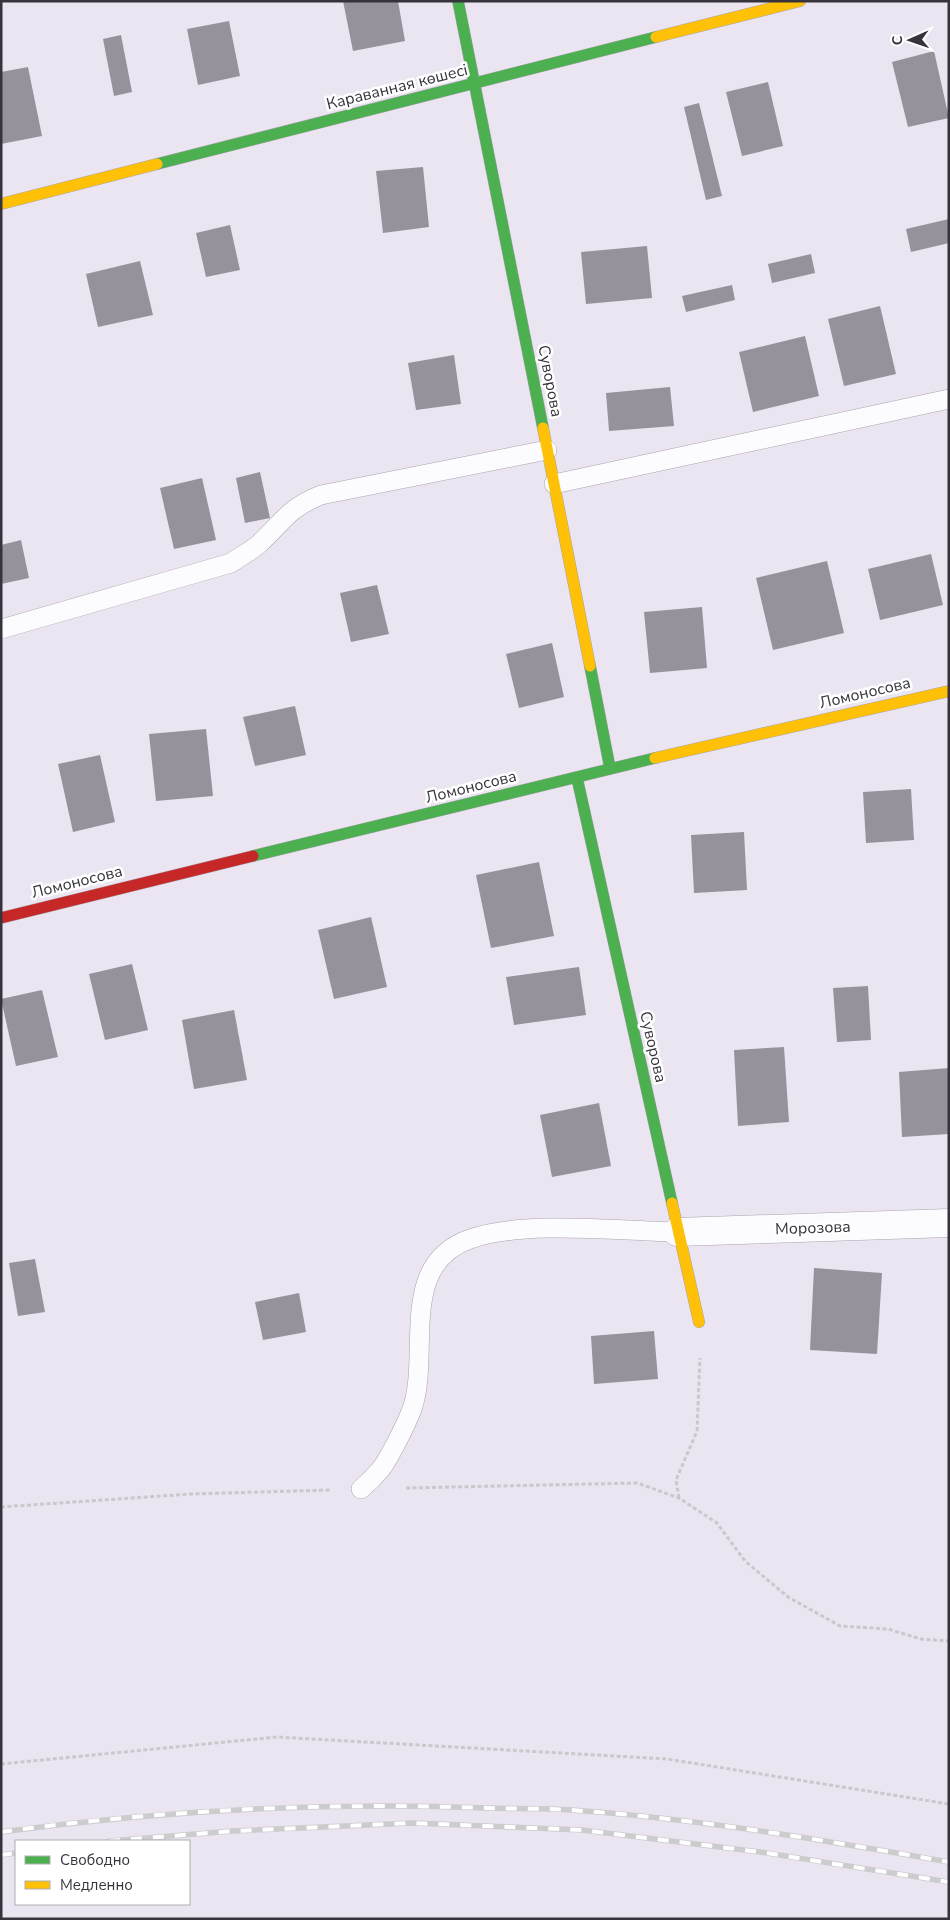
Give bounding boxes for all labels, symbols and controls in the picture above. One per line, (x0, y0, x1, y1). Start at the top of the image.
north arrow (885, 15, 935, 65)
text: С (888, 35, 907, 46)
street label: Караванная көшесі (324, 59, 470, 115)
street label: Суворова (532, 343, 568, 419)
street label: Ломоносова (817, 672, 913, 714)
street label: Ломоносова (423, 765, 519, 809)
street label: Ломоносова (29, 860, 125, 904)
street label: Суворова (634, 1009, 672, 1085)
street label: Морозова (775, 1216, 851, 1240)
legend (15, 1840, 190, 1905)
text: Свободно (60, 1850, 130, 1870)
text: Медленно (60, 1875, 133, 1895)

